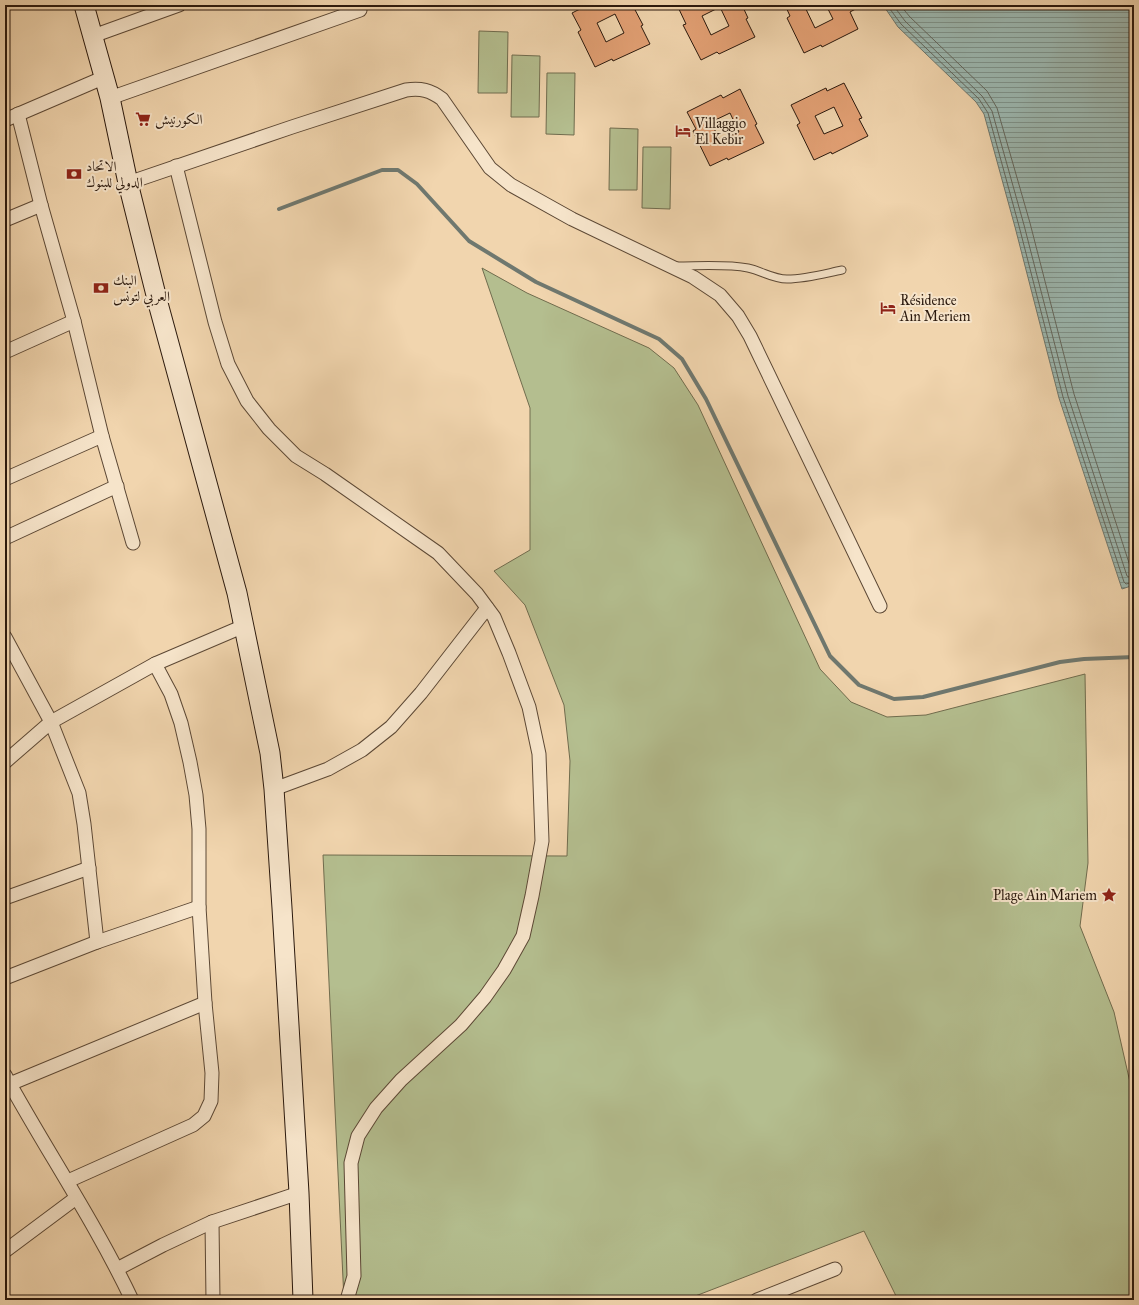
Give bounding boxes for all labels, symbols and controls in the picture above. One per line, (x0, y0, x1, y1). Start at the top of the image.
supermarket icon: الكورنيش (134, 110, 152, 128)
place label: الكورنيش (155, 111, 203, 129)
place label: Villaggio El Kebir (694, 115, 746, 148)
hotel icon: Villaggio El Kebir (674, 122, 692, 140)
place label: الاتحاد الدولي للبنوك (86, 158, 143, 194)
bank icon: الاتحاد الدولي للبنوك (65, 165, 83, 183)
place label: البنك العربي لتونس (113, 272, 170, 308)
bank icon: البنك العربي لتونس (92, 279, 110, 297)
place label: Résidence Ain Meriem (899, 292, 971, 325)
hotel icon: Résidence Ain Meriem (879, 299, 897, 317)
place icon: Plage Ain Mariem (1100, 886, 1118, 904)
place label: Plage Ain Mariem (993, 887, 1097, 904)

